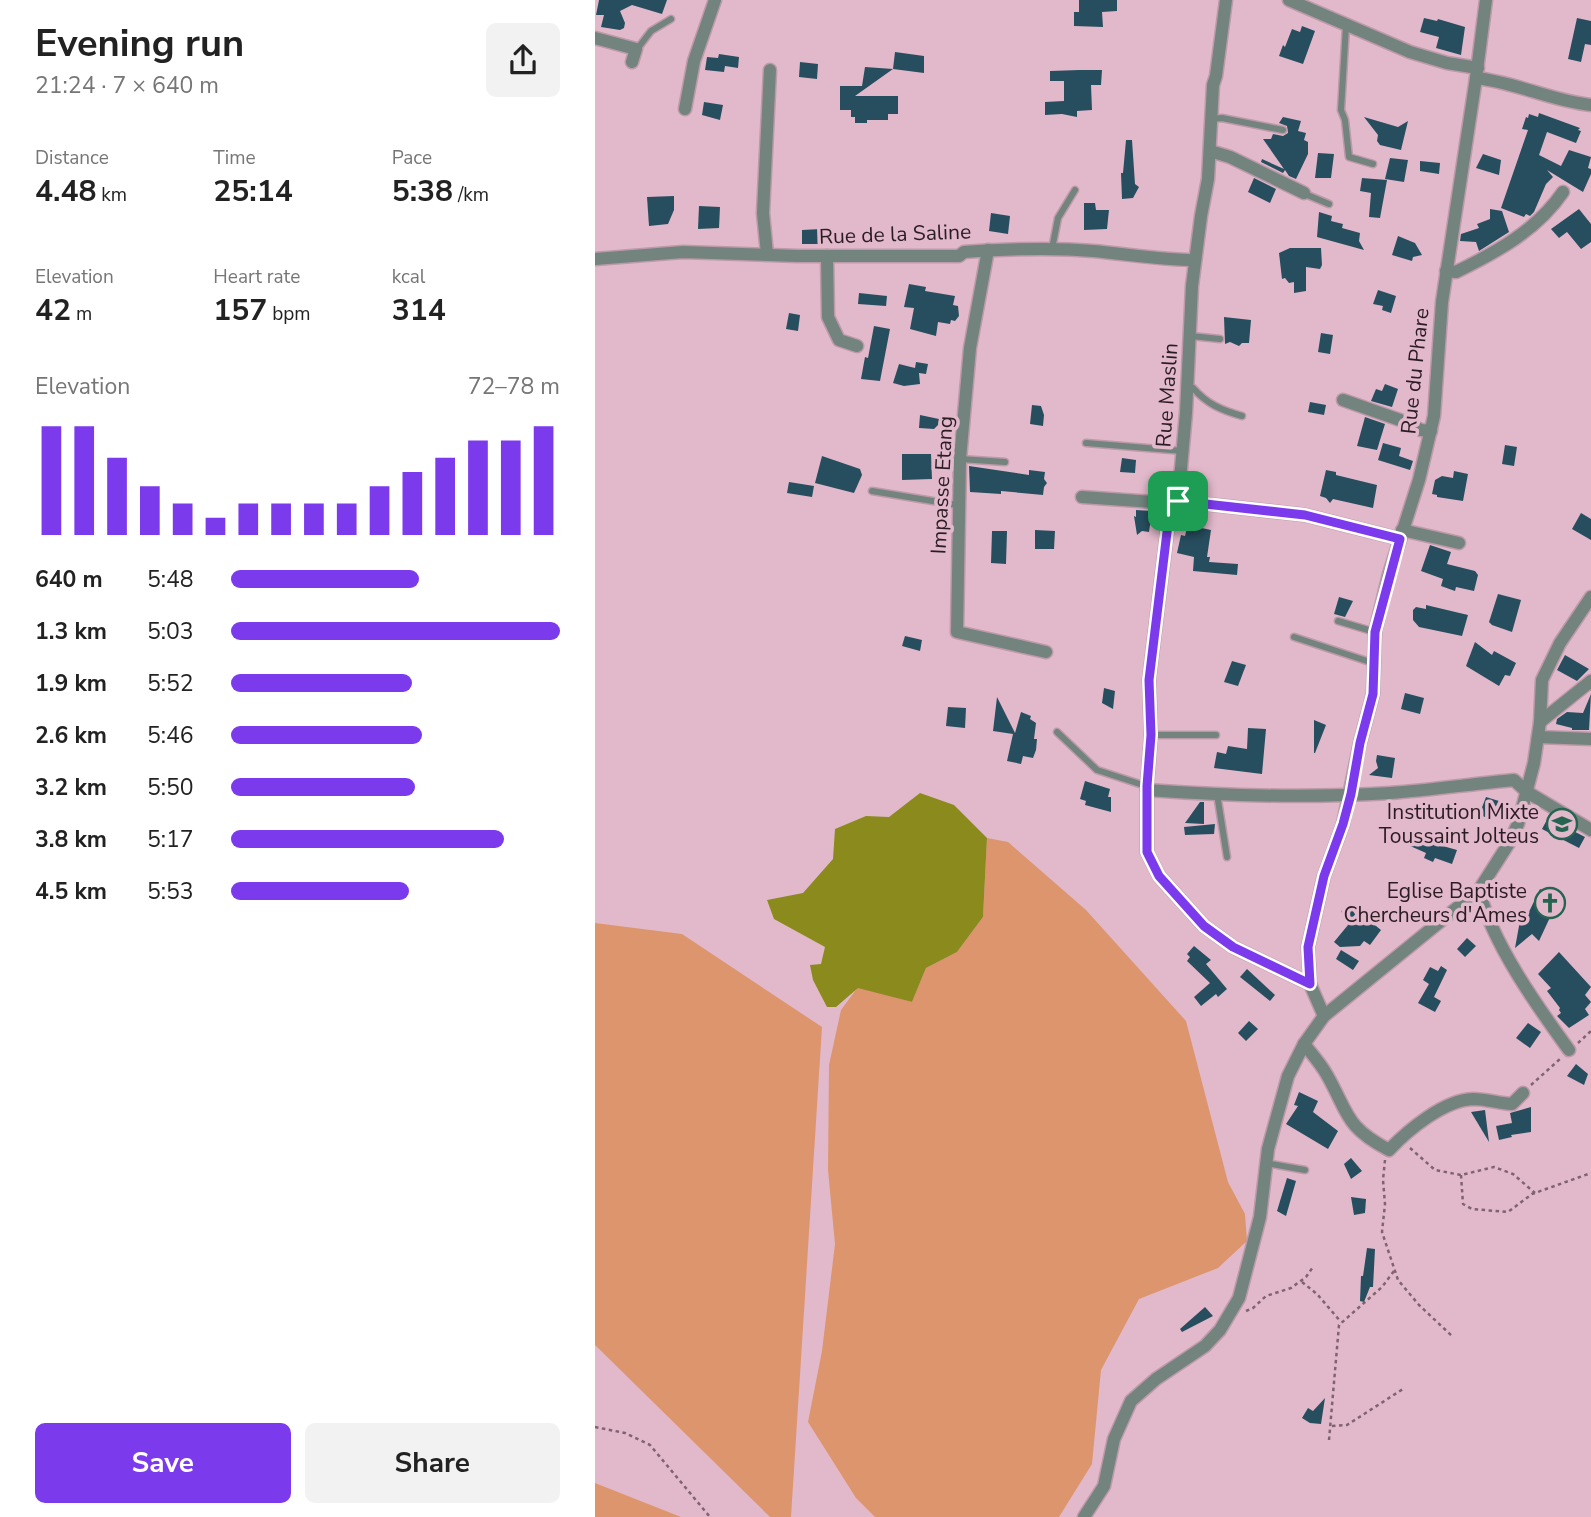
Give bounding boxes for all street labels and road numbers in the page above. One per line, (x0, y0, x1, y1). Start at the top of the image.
street label: Rue de la Saline (818, 217, 972, 251)
street label: Rue du Phare (1394, 307, 1436, 435)
street label: Rue Maslin (1149, 342, 1185, 448)
street label: Impasse Etang (924, 415, 960, 555)

